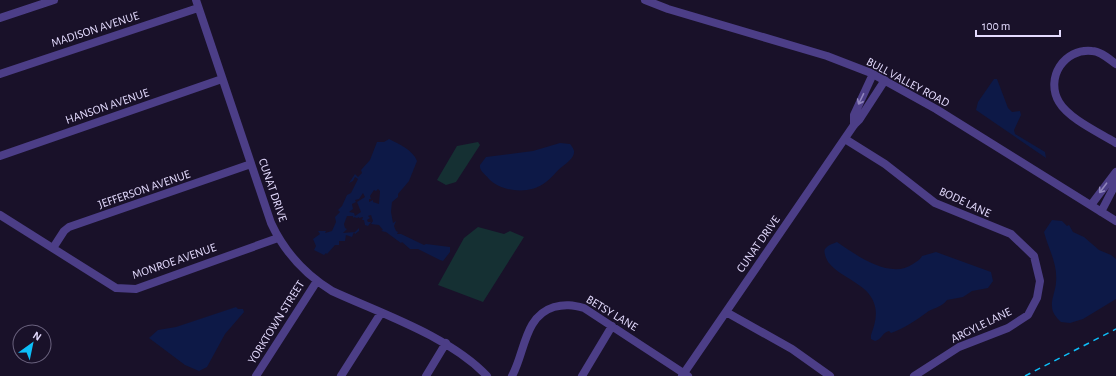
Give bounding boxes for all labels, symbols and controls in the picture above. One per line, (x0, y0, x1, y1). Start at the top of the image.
street label: MADISON AVENUE (50, 9, 141, 49)
scale bar (976, 12, 1060, 38)
text: 100 m (982, 20, 1010, 32)
street label: BULL VALLEY ROAD (865, 55, 952, 109)
street label: HANSON AVENUE (64, 86, 151, 126)
one-way arrow (857, 93, 864, 105)
street label: CUNAT DRIVE (257, 157, 289, 223)
street label: JEFFERSON AVENUE (96, 168, 192, 210)
one-way arrow (1099, 183, 1108, 194)
street label: BODE LANE (937, 185, 993, 219)
street label: CUNAT DRIVE (734, 213, 782, 274)
street label: MONROE AVENUE (130, 241, 218, 281)
street label: YORKTOWN STREET (246, 278, 307, 366)
street label: BETSY LANE (584, 293, 640, 333)
street label: ARGYLE LANE (949, 305, 1013, 345)
north arrow (12, 324, 52, 364)
text: N (31, 329, 43, 343)

